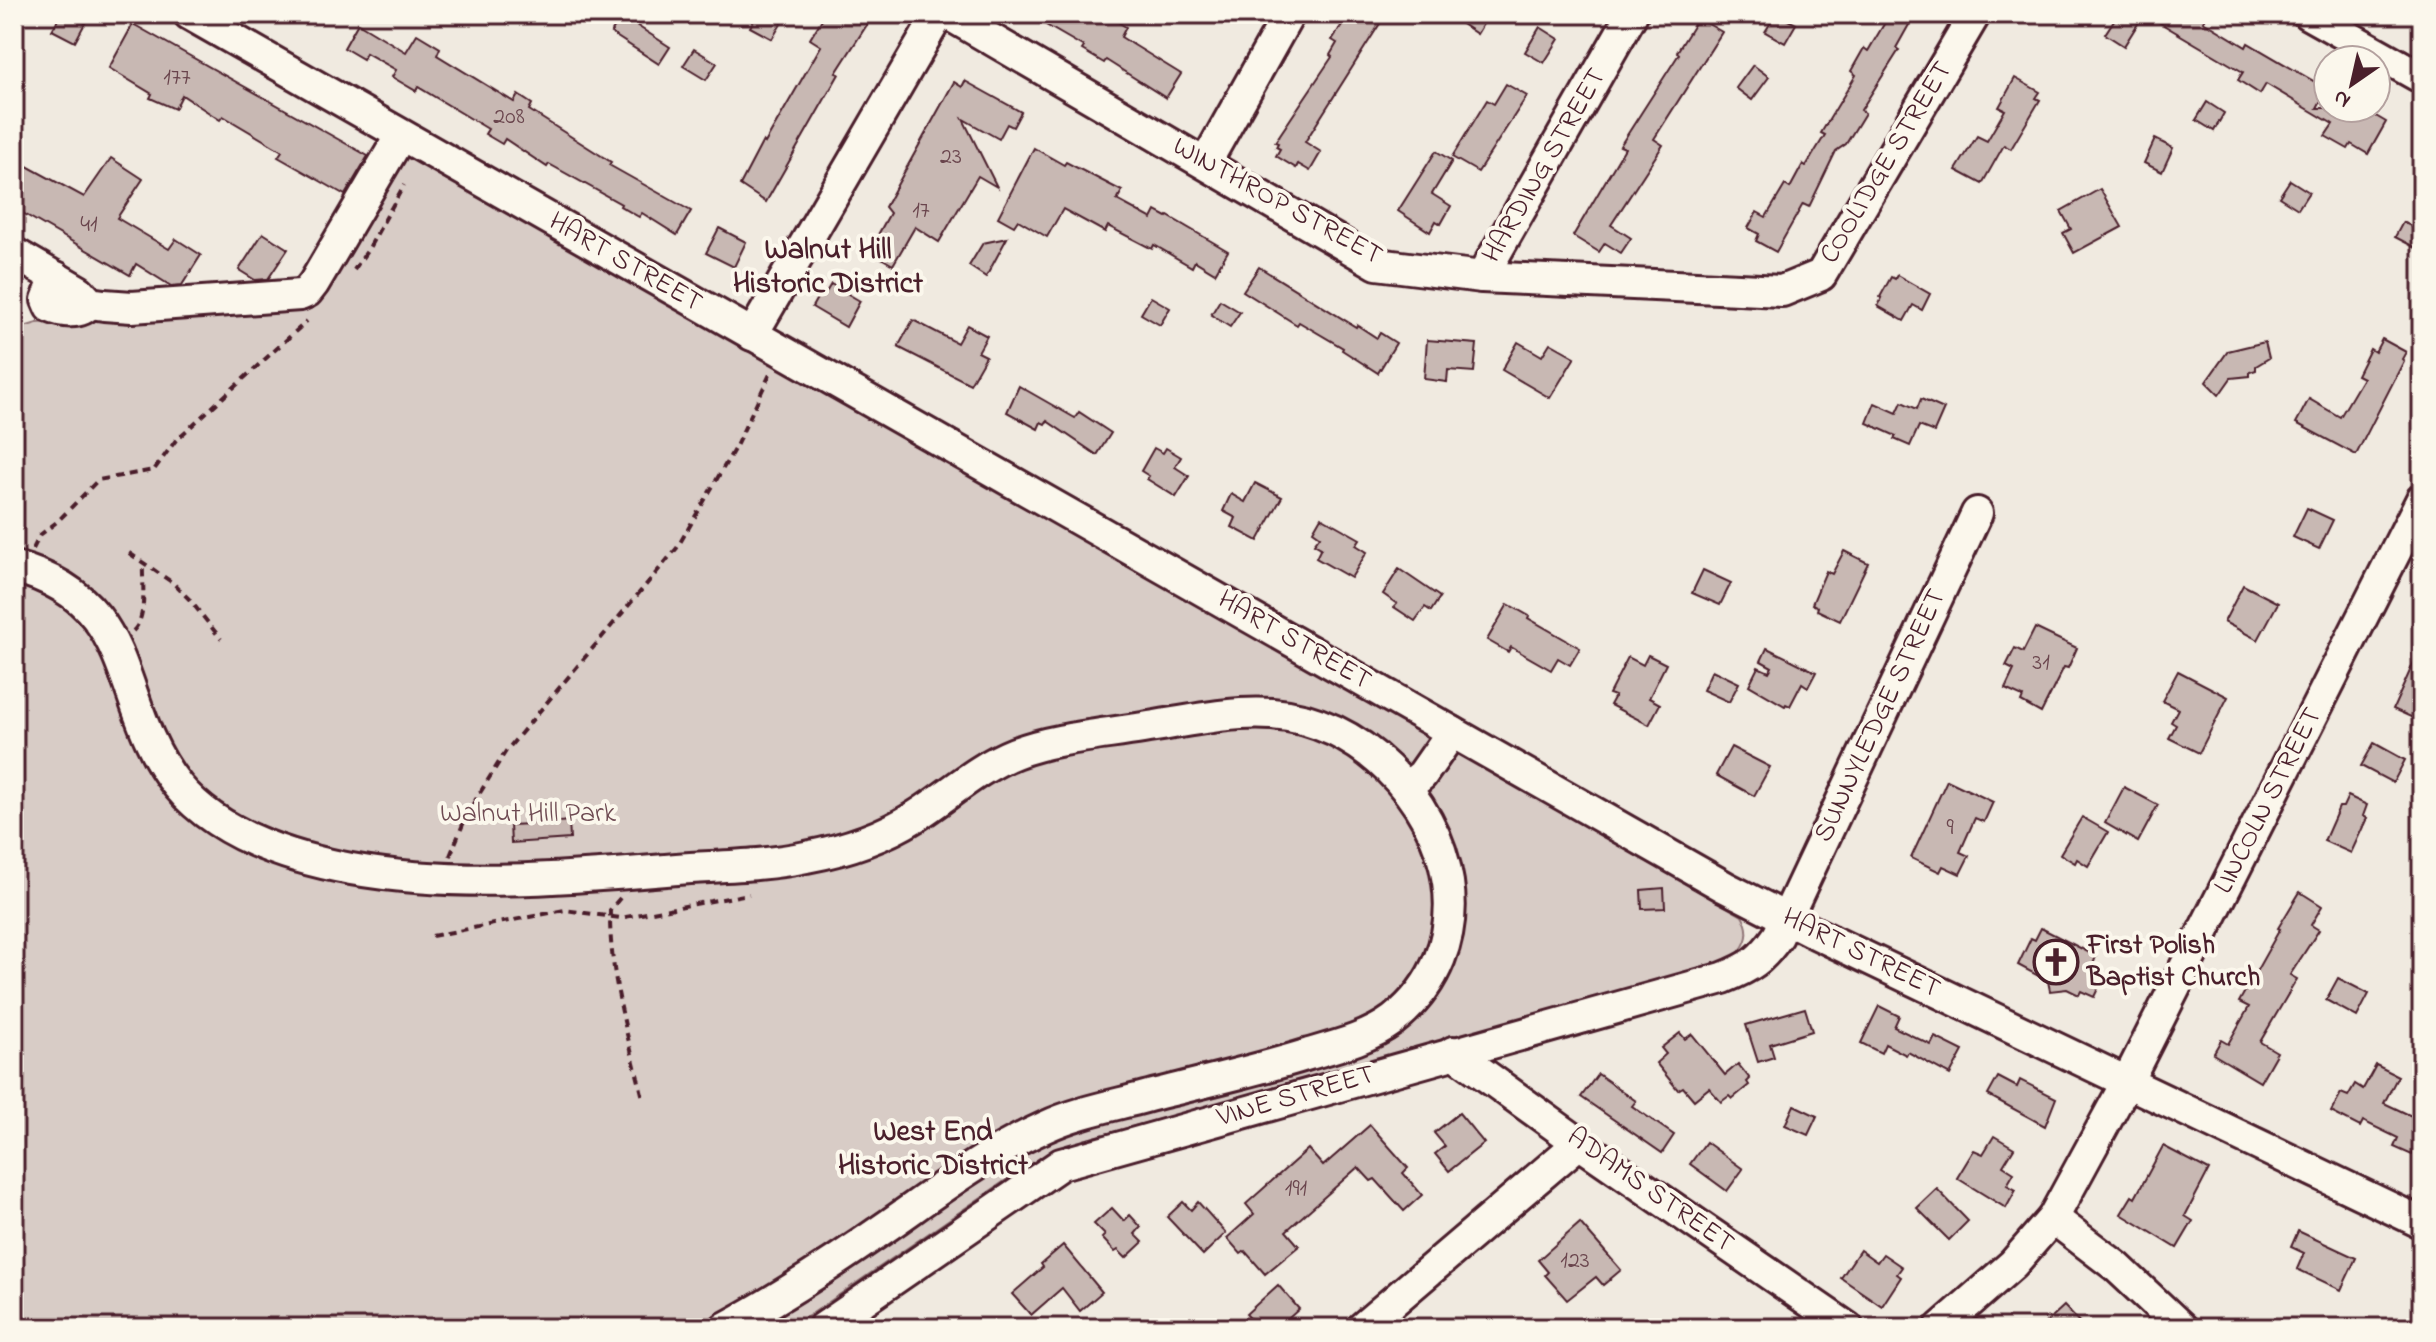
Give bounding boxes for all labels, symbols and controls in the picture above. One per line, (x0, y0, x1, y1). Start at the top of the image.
north arrow (2312, 44, 2392, 124)
street label: COOLIDGE STREET (1810, 54, 1964, 272)
house number: 177 (163, 61, 191, 96)
street label: HARDING STREET (1472, 61, 1618, 271)
text: N (2327, 81, 2358, 116)
house number: 208 (493, 100, 525, 135)
street label: WINTHROP STREET (1164, 127, 1390, 277)
house number: 23 (940, 140, 962, 175)
house number: 17 (912, 194, 930, 229)
street label: HART STREET (540, 202, 710, 324)
house number: 41 (80, 208, 98, 243)
district label: Walnut Hill Historic District (733, 229, 924, 307)
street label: HART STREET (1209, 580, 1379, 702)
street label: SUNNYLEDGE STREET (1804, 583, 1958, 849)
house number: 31 (2032, 646, 2050, 681)
street label: LINCOLN STREET (2204, 701, 2334, 901)
park label: Walnut Hill Park (440, 794, 617, 835)
house number: 9 (1946, 811, 1954, 846)
street label: HART STREET (1775, 898, 1947, 1010)
place label: First Polish Baptist Church (2085, 926, 2260, 999)
church icon: First Polish Baptist Church (2032, 938, 2080, 986)
street label: VINE STREET (1211, 1055, 1380, 1139)
district label: West End Historic District (838, 1111, 1029, 1189)
street label: ADAMS STREET (1558, 1118, 1742, 1264)
house number: 191 (1285, 1172, 1308, 1207)
house number: 123 (1560, 1244, 1590, 1279)

